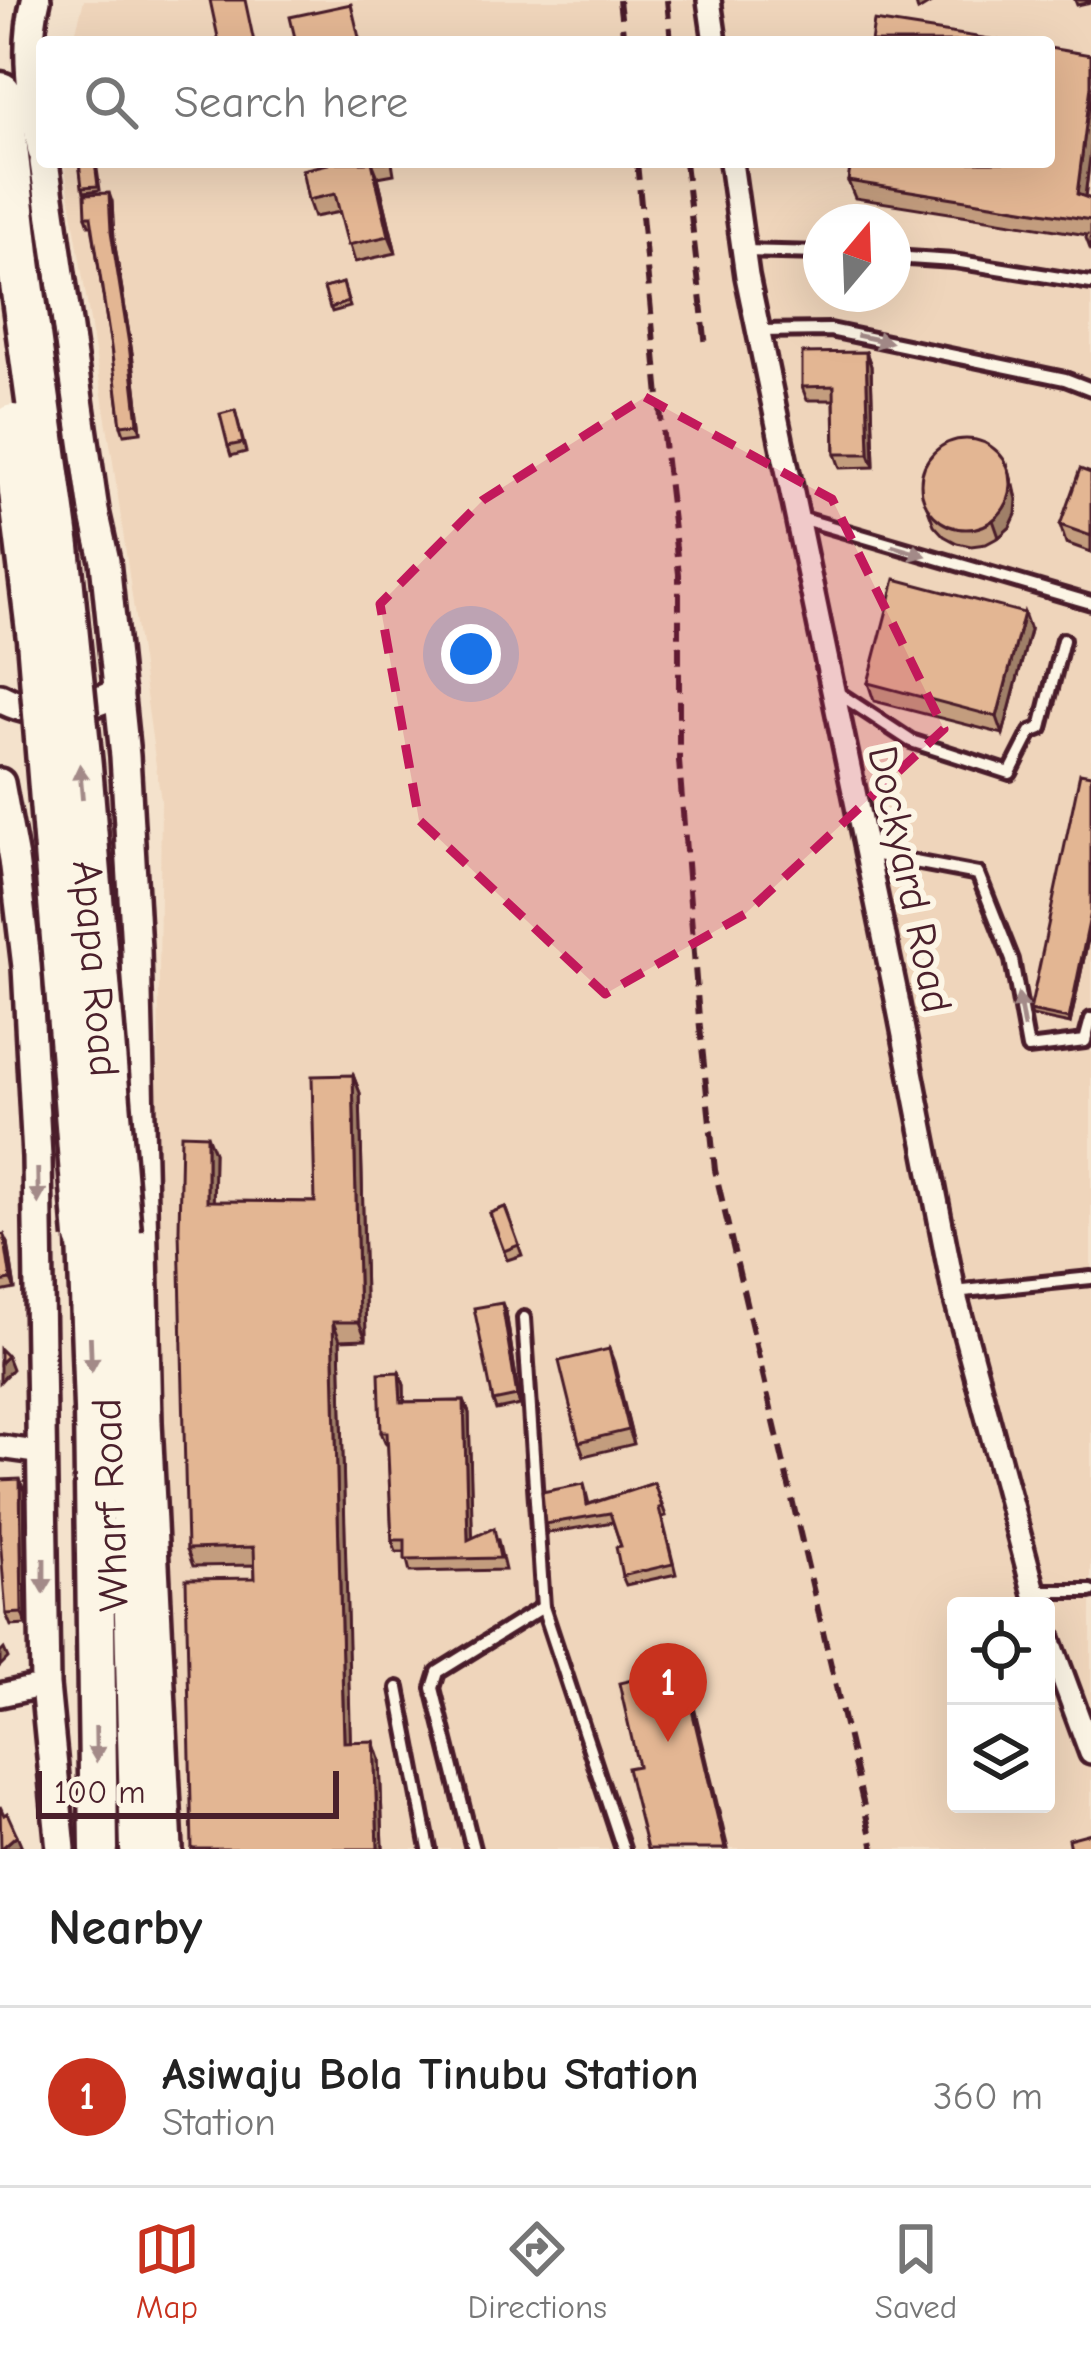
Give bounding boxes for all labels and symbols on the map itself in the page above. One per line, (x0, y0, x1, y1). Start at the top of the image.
north arrow (803, 204, 911, 312)
one-way arrow (855, 330, 893, 349)
one-way arrow (891, 543, 927, 561)
your location (441, 624, 501, 684)
street label: Dockyard Road (857, 741, 962, 1017)
one-way arrow (72, 763, 91, 800)
street label: Apapa Road (62, 858, 129, 1079)
one-way arrow (1012, 992, 1030, 1030)
one-way arrow (28, 1168, 47, 1206)
one-way arrow (82, 1336, 101, 1374)
street label: Wharf Road (82, 1397, 139, 1613)
one-way arrow (34, 1558, 54, 1596)
pin: 1 (629, 1643, 707, 1742)
one-way arrow (86, 1726, 106, 1764)
scale bar (36, 1765, 339, 1818)

